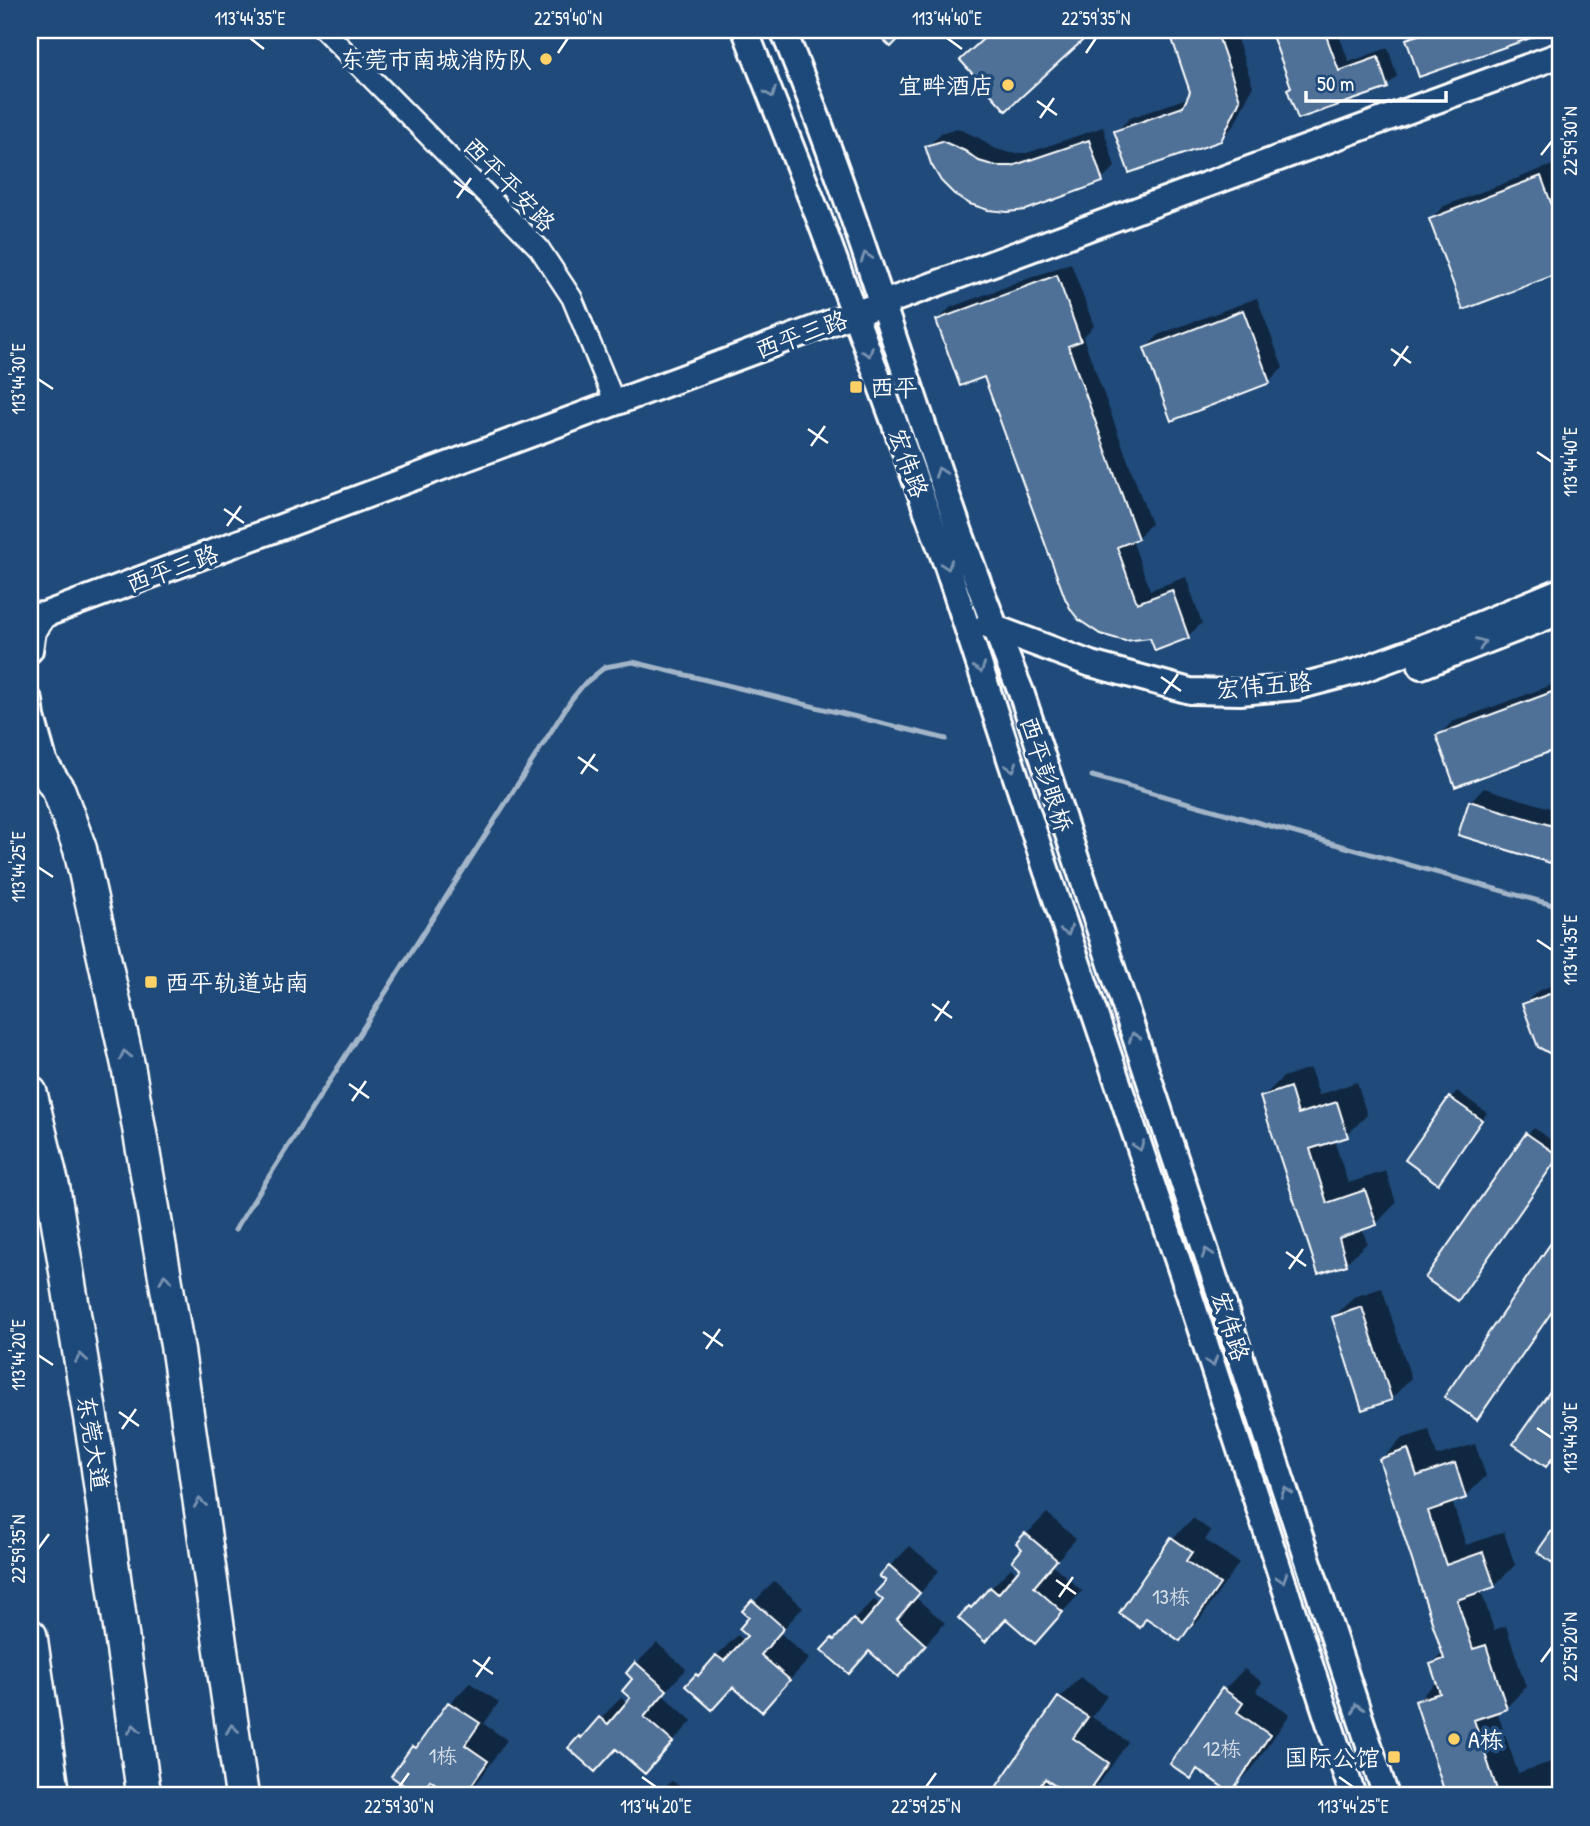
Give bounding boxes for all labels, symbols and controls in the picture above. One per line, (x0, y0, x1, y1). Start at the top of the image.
text: 113°44'35"E (215, 6, 285, 31)
text: 22°59'40"N (534, 6, 602, 31)
text: 113°44'40"E (912, 6, 982, 31)
text: 22°59'35"N (1062, 6, 1130, 31)
place label: 东莞市南城消防队 (340, 43, 532, 75)
marker: 东莞市南城消防队 (538, 51, 554, 67)
scale bar (1306, 60, 1446, 104)
place label: 宜畔酒店 (898, 69, 994, 101)
text: 50 m (1317, 69, 1354, 98)
marker: 宜畔酒店 (1000, 77, 1016, 93)
one-way arrow (762, 86, 776, 98)
text: 22°59'30"N (1558, 106, 1583, 176)
street label: 西平平安路 (457, 130, 563, 238)
one-way arrow (860, 251, 874, 263)
street label: 西平三路 (750, 303, 852, 365)
text: 113°44'30"E (6, 343, 31, 415)
one-way arrow (859, 345, 873, 357)
place label: 西平 (870, 371, 918, 403)
marker: 西平 (848, 379, 864, 395)
street label: 宏伟路 (882, 424, 936, 502)
text: 113°44'40"E (1558, 427, 1583, 497)
one-way arrow (934, 466, 948, 478)
street label: 西平三路 (121, 537, 223, 599)
one-way arrow (939, 559, 953, 571)
one-way arrow (1475, 638, 1487, 652)
one-way arrow (972, 662, 987, 674)
street label: 宏伟五路 (1215, 665, 1313, 705)
street label: 西平彭眼桥 (1013, 712, 1081, 836)
one-way arrow (1004, 761, 1019, 773)
text: 113°44'25"E (6, 831, 31, 903)
text: 113°44'35"E (1558, 915, 1583, 985)
one-way arrow (1058, 924, 1073, 936)
place label: 西平轨道站南 (165, 966, 309, 998)
marker: 西平轨道站南 (143, 974, 159, 990)
one-way arrow (1128, 1031, 1143, 1043)
one-way arrow (119, 1049, 134, 1061)
one-way arrow (1131, 1140, 1145, 1152)
one-way arrow (1201, 1247, 1215, 1259)
one-way arrow (159, 1273, 174, 1285)
street label: 宏伟路 (1205, 1287, 1257, 1365)
text: 113°44'20"E (6, 1319, 31, 1391)
one-way arrow (74, 1352, 89, 1364)
one-way arrow (1203, 1356, 1218, 1368)
street label: 东莞大道 (71, 1393, 117, 1493)
text: 113°44'30"E (1558, 1402, 1583, 1474)
one-way arrow (1279, 1486, 1294, 1498)
one-way arrow (193, 1498, 208, 1509)
text: 22°59'35"N (6, 1515, 31, 1583)
one-way arrow (1274, 1572, 1288, 1584)
house number: 13栋 (1152, 1582, 1190, 1611)
text: 22°59'20"N (1558, 1612, 1583, 1682)
one-way arrow (1350, 1702, 1365, 1714)
one-way arrow (127, 1723, 142, 1735)
one-way arrow (225, 1723, 240, 1735)
place label: A栋 (1468, 1723, 1504, 1755)
marker: A栋 (1446, 1731, 1462, 1747)
house number: 12栋 (1203, 1734, 1241, 1763)
house number: 1栋 (429, 1741, 457, 1770)
place label: 国际公馆 (1284, 1741, 1380, 1773)
marker: 国际公馆 (1386, 1749, 1402, 1765)
text: 22°59'30"N (364, 1794, 434, 1819)
text: 113°44'20"E (620, 1794, 692, 1819)
text: 22°59'25"N (891, 1794, 961, 1819)
text: 113°44'25"E (1317, 1794, 1389, 1819)

